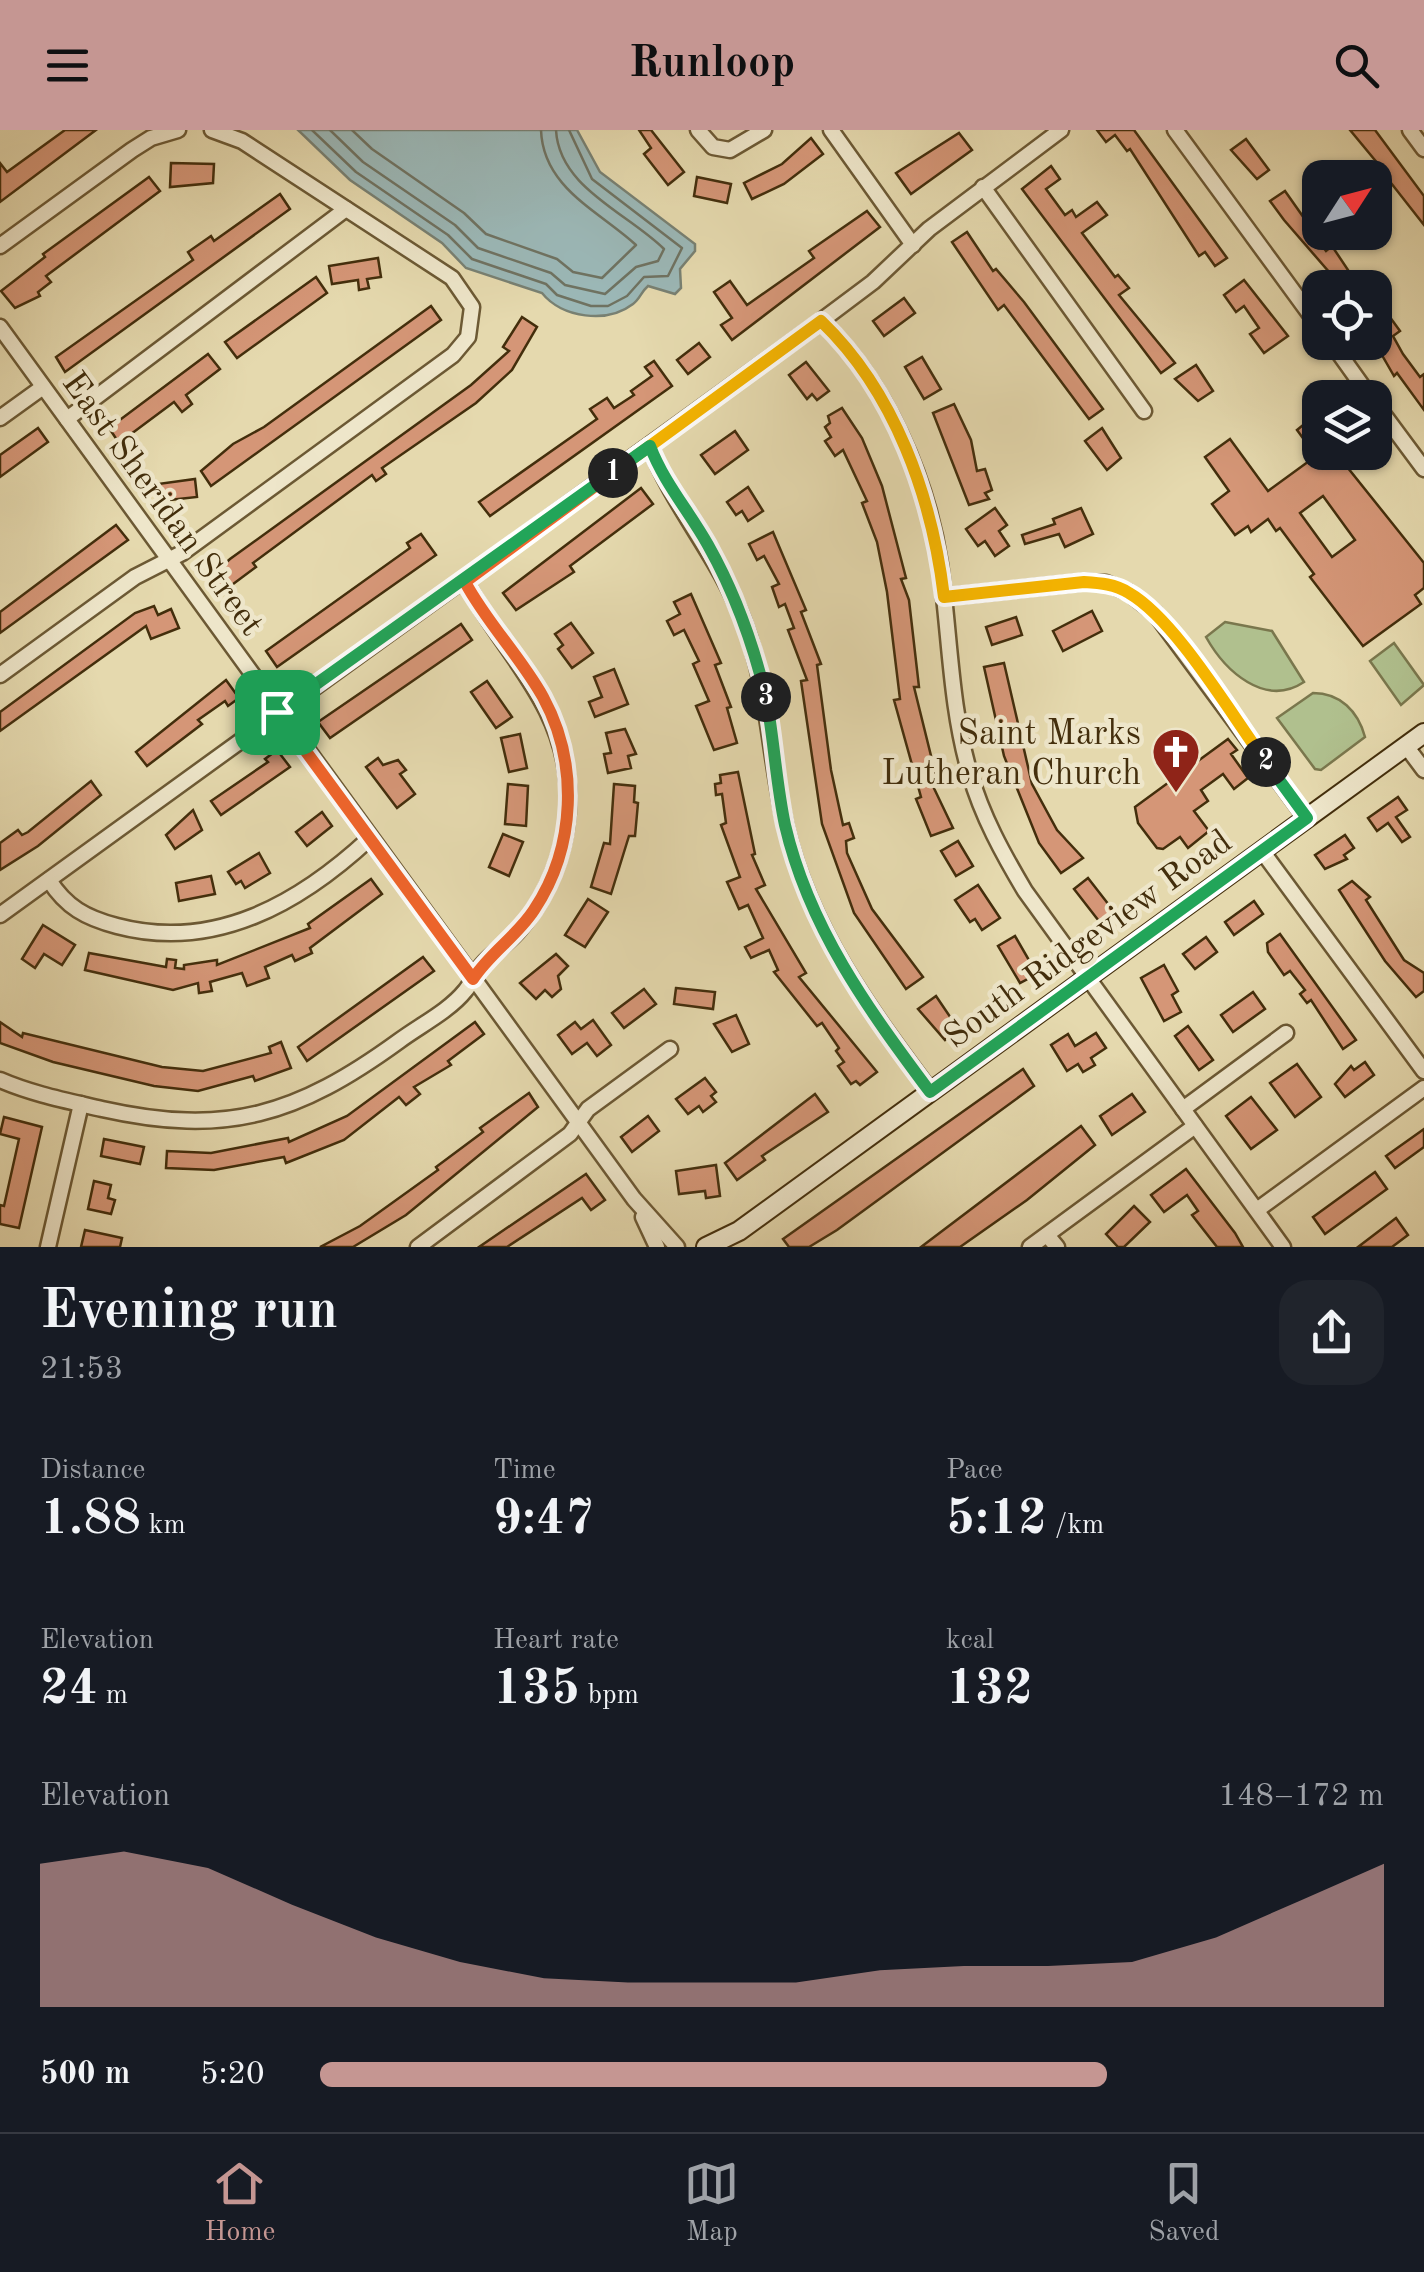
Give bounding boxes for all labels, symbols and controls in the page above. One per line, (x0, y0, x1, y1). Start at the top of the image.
icon: menu (40, 38, 95, 93)
icon: search (1329, 38, 1384, 93)
text: Runloop (629, 42, 795, 87)
north arrow (1302, 160, 1392, 250)
map controls (1302, 160, 1392, 470)
button: locate (1302, 270, 1392, 360)
street label: East Sheridan Street (55, 366, 269, 643)
button: layers (1302, 380, 1392, 470)
pin: 1 (588, 448, 638, 498)
text: 1 (605, 459, 621, 487)
pin (235, 670, 320, 755)
pin: 3 (741, 672, 791, 722)
text: 3 (758, 683, 774, 711)
icon: arrive (250, 685, 305, 740)
place label: Saint Marks Lutheran Church (881, 717, 1141, 792)
church icon: Saint Marks Lutheran Church (1150, 726, 1202, 794)
pin: 2 (1241, 737, 1291, 787)
text: 2 (1258, 748, 1274, 776)
street label: South Ridgeview Road (938, 824, 1239, 1056)
button: share (1279, 1280, 1384, 1385)
text: Evening run (40, 1285, 338, 1340)
text: 21:53 (40, 1354, 123, 1386)
text: Distance (40, 1457, 145, 1485)
text: Time (493, 1457, 556, 1485)
text: Pace (946, 1457, 1003, 1485)
text: 1.88 (40, 1495, 141, 1545)
text: 9:47 (493, 1495, 594, 1545)
text: 5:12 (946, 1495, 1047, 1545)
text: km (141, 1512, 186, 1540)
text: /km (1047, 1512, 1104, 1540)
text: Elevation (40, 1627, 154, 1655)
text: Heart rate (493, 1627, 619, 1655)
text: kcal (946, 1627, 994, 1655)
text: 24 (40, 1665, 98, 1715)
text: 135 (493, 1665, 580, 1715)
text: 132 (946, 1665, 1033, 1715)
text: m (98, 1682, 128, 1710)
text: bpm (580, 1682, 639, 1710)
text: Elevation (40, 1781, 170, 1813)
text: 148–172 m (1218, 1781, 1384, 1813)
text: 500 m (40, 2059, 130, 2091)
text: 5:20 (200, 2059, 265, 2091)
tab: Home (204, 2156, 276, 2251)
tab: Map (684, 2156, 739, 2251)
tab: Saved (1148, 2156, 1220, 2251)

